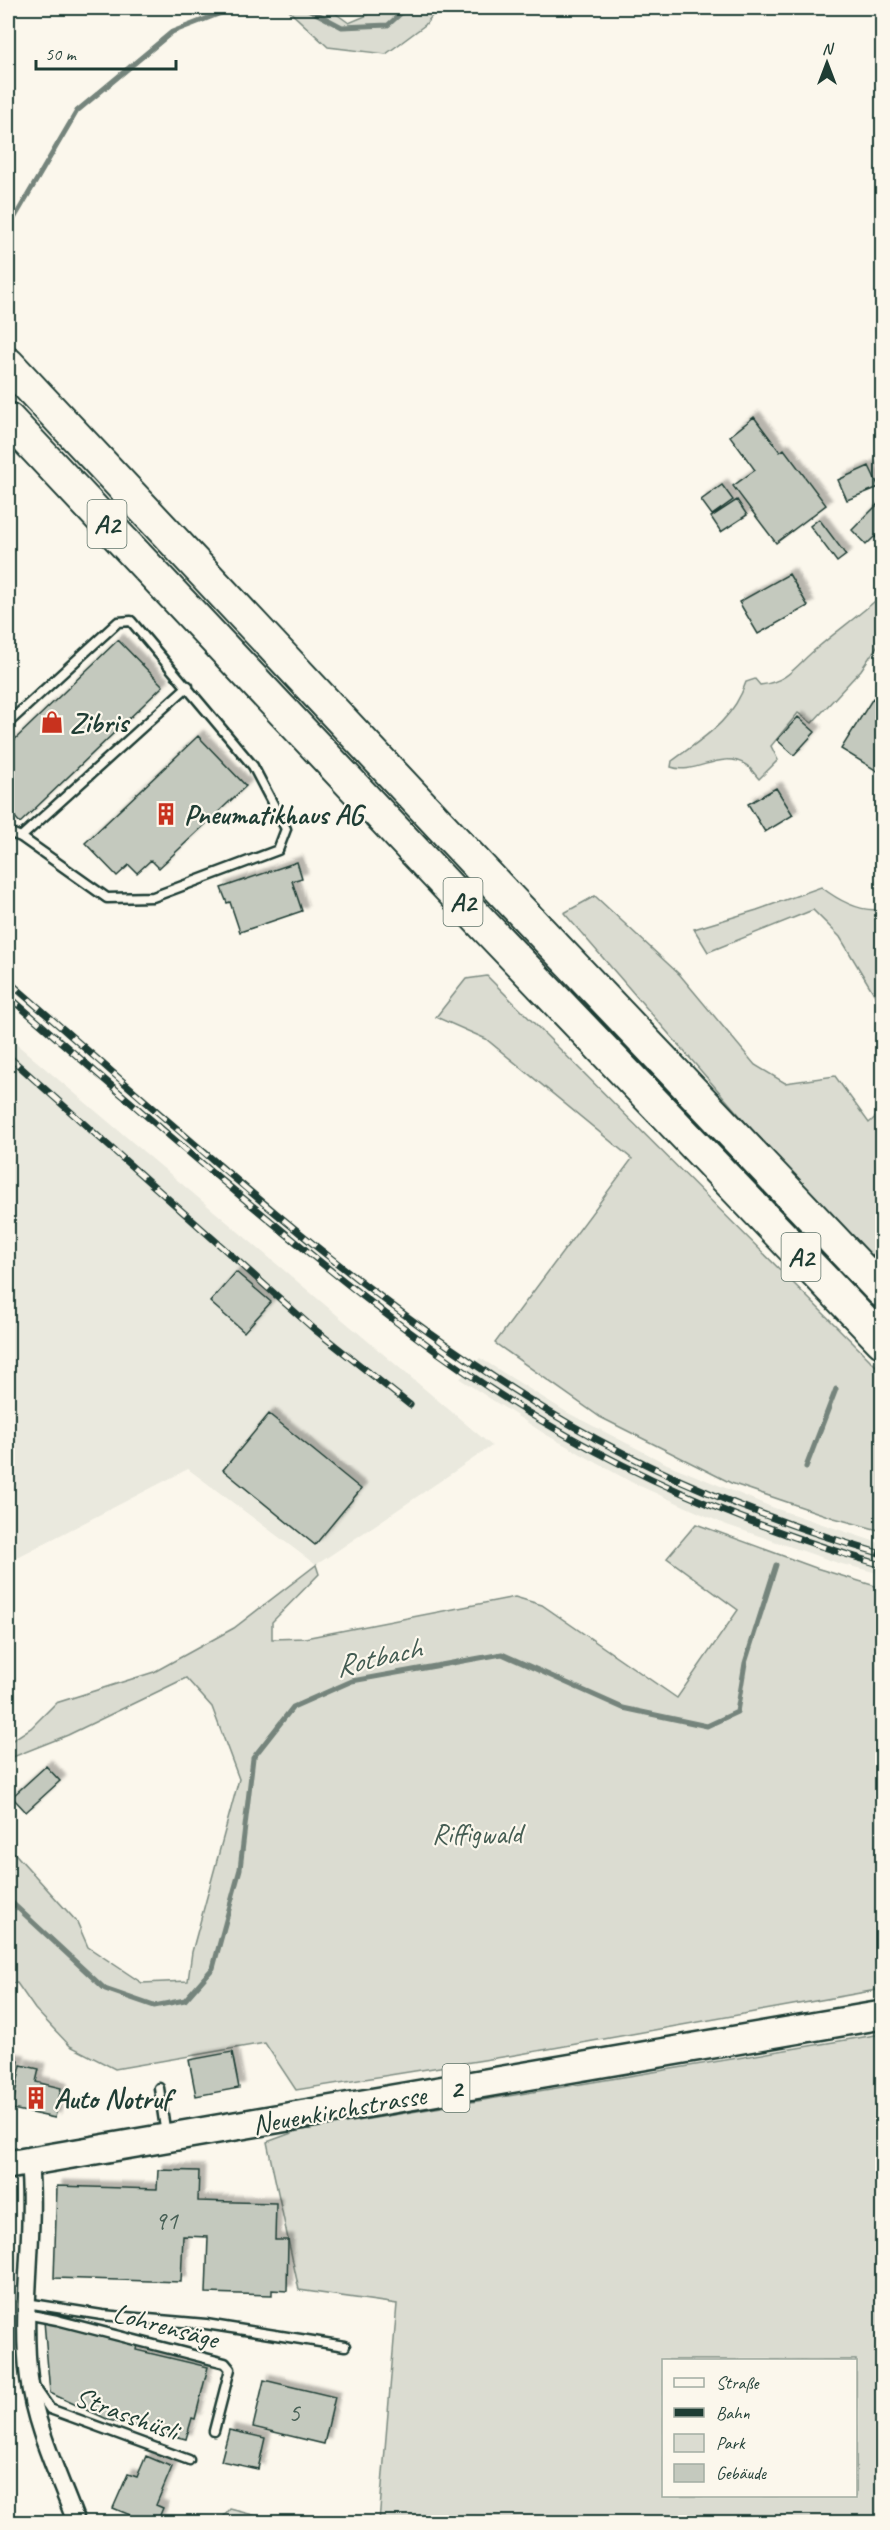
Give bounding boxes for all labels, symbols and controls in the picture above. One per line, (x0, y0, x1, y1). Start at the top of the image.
scale bar (36, 33, 176, 71)
north arrow (797, 33, 857, 93)
text: N (822, 39, 835, 59)
text: 50 m (45, 43, 78, 65)
road number: A2 (88, 500, 126, 548)
place label: Zibris (70, 705, 131, 740)
shop icon: Zibris (39, 709, 65, 735)
place label: Pneumatikhaus AG (184, 797, 367, 832)
building icon: Pneumatikhaus AG (153, 801, 179, 827)
road number: A2 (444, 878, 482, 926)
road number: A2 (782, 1233, 820, 1281)
water label: Rotbach (332, 1628, 426, 1685)
park label: Riffigwald (432, 1816, 526, 1851)
road number: 2 (442, 2064, 470, 2112)
street label: Neuenkirchstrasse (250, 2077, 431, 2142)
place label: Auto Notruf (54, 2081, 177, 2116)
building icon: Auto Notruf (23, 2085, 49, 2111)
house number: 91 (154, 2204, 179, 2237)
street label: Lohrensäge (109, 2295, 224, 2357)
legend (662, 2359, 857, 2497)
text: Straße (716, 2372, 760, 2394)
street label: Strasshüsli (70, 2379, 187, 2450)
house number: 5 (288, 2396, 301, 2429)
text: Bahn (716, 2402, 751, 2424)
text: Park (716, 2432, 746, 2454)
text: Gebäude (716, 2462, 767, 2484)

